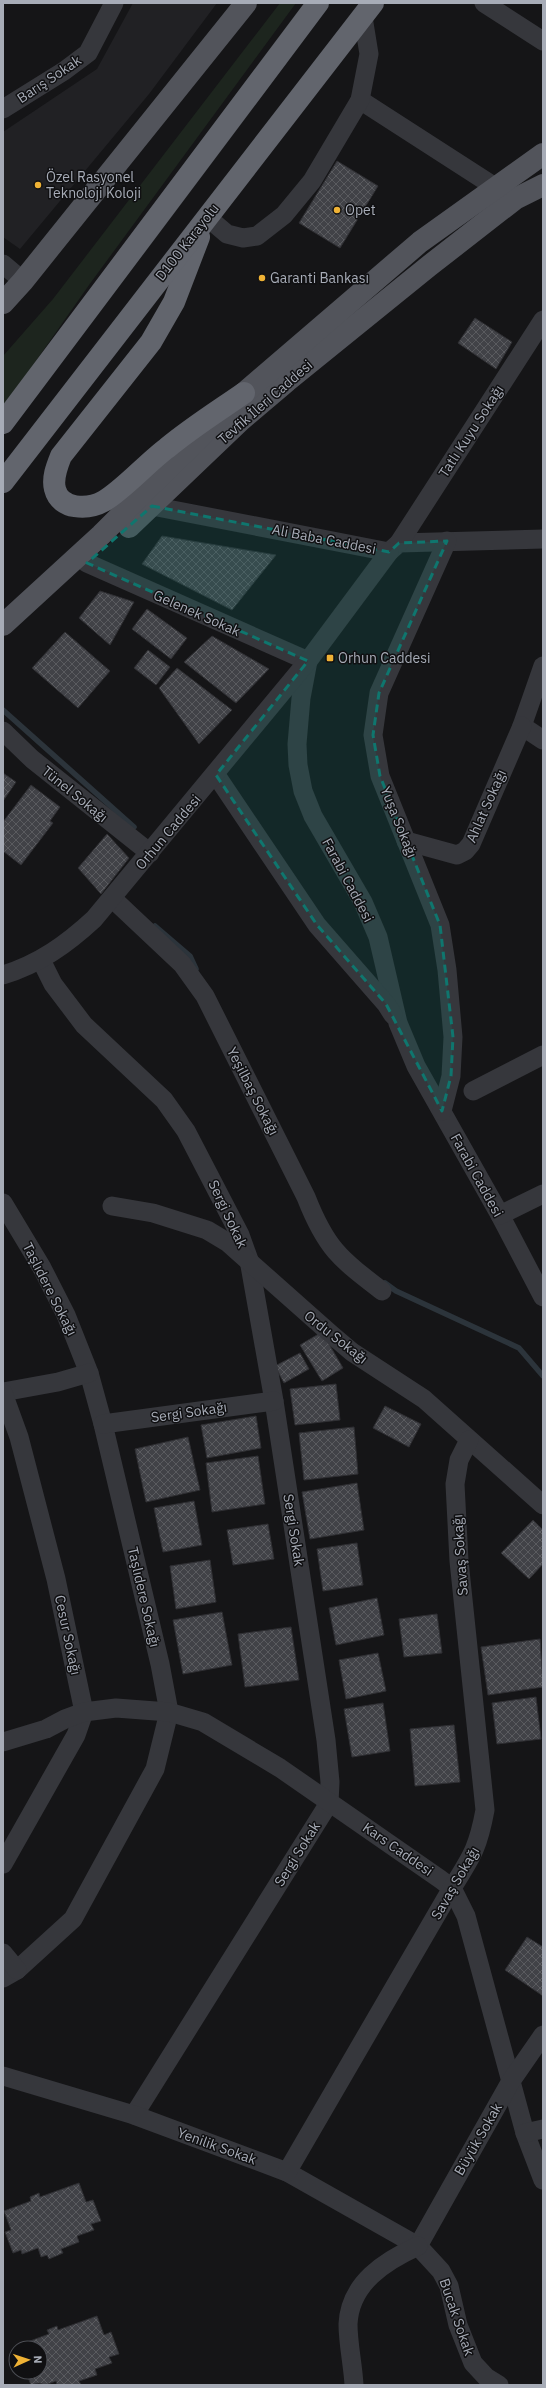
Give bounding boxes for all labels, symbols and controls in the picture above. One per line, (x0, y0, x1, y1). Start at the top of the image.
street label: Barış Sokak (13, 51, 85, 107)
place label: Özel Rasyonel Teknoloji Koloji (46, 168, 141, 202)
marker: Özel Rasyonel Teknoloji Koloji (33, 180, 43, 190)
street label: D100 Karayolu (151, 200, 223, 284)
place label: Opet (345, 201, 376, 219)
marker: Opet (332, 205, 342, 215)
place label: Garanti Bankası (270, 269, 369, 287)
marker: Garanti Bankası (257, 273, 267, 283)
street label: Tevfik İleri Caddesi (214, 356, 316, 448)
street label: Tatlı Kuyu Sokağı (434, 381, 508, 481)
street label: Ali Baba Caddesi (270, 520, 378, 558)
street label: Gelenek Sokak (151, 586, 244, 640)
place label: Orhun Caddesi̇ (338, 649, 431, 667)
marker: Orhun Caddesi̇ (325, 653, 335, 663)
street label: Tünel Sokağı (38, 762, 112, 826)
street label: Ahlat Sokağı (462, 767, 510, 845)
street label: Yuşa Sokağı (377, 784, 421, 860)
street label: Orhun Caddesi (131, 791, 205, 873)
street label: Farabi Caddesi (318, 835, 378, 925)
street label: Yeşilbaş Sokağı (223, 1044, 283, 1138)
street label: Farabi Caddesi (447, 1130, 507, 1220)
street label: Sergi Sokak (204, 1177, 252, 1251)
street label: Taşlıdere Sokağı (19, 1239, 81, 1339)
street label: Ordu Sokağı (300, 1306, 372, 1368)
street label: Sergi Sokağı (150, 1398, 228, 1426)
street label: Sergi Sokak (279, 1493, 309, 1568)
street label: Savaş Sokağı (448, 1514, 472, 1596)
street label: Taşlıdere Sokağı (124, 1545, 164, 1649)
street label: Cesur Sokağı (51, 1593, 85, 1677)
street label: Sergi Sokak (270, 1818, 324, 1890)
street label: Kars Caddesi (359, 1818, 437, 1880)
street label: Savaş Sokağı (427, 1843, 483, 1923)
street label: Büyük Sokak (450, 2099, 506, 2179)
street label: Yenilik Sokak (175, 2123, 260, 2169)
street label: Bucak Sokak (435, 2276, 479, 2359)
north arrow (8, 2340, 48, 2380)
text: N (31, 2355, 45, 2364)

